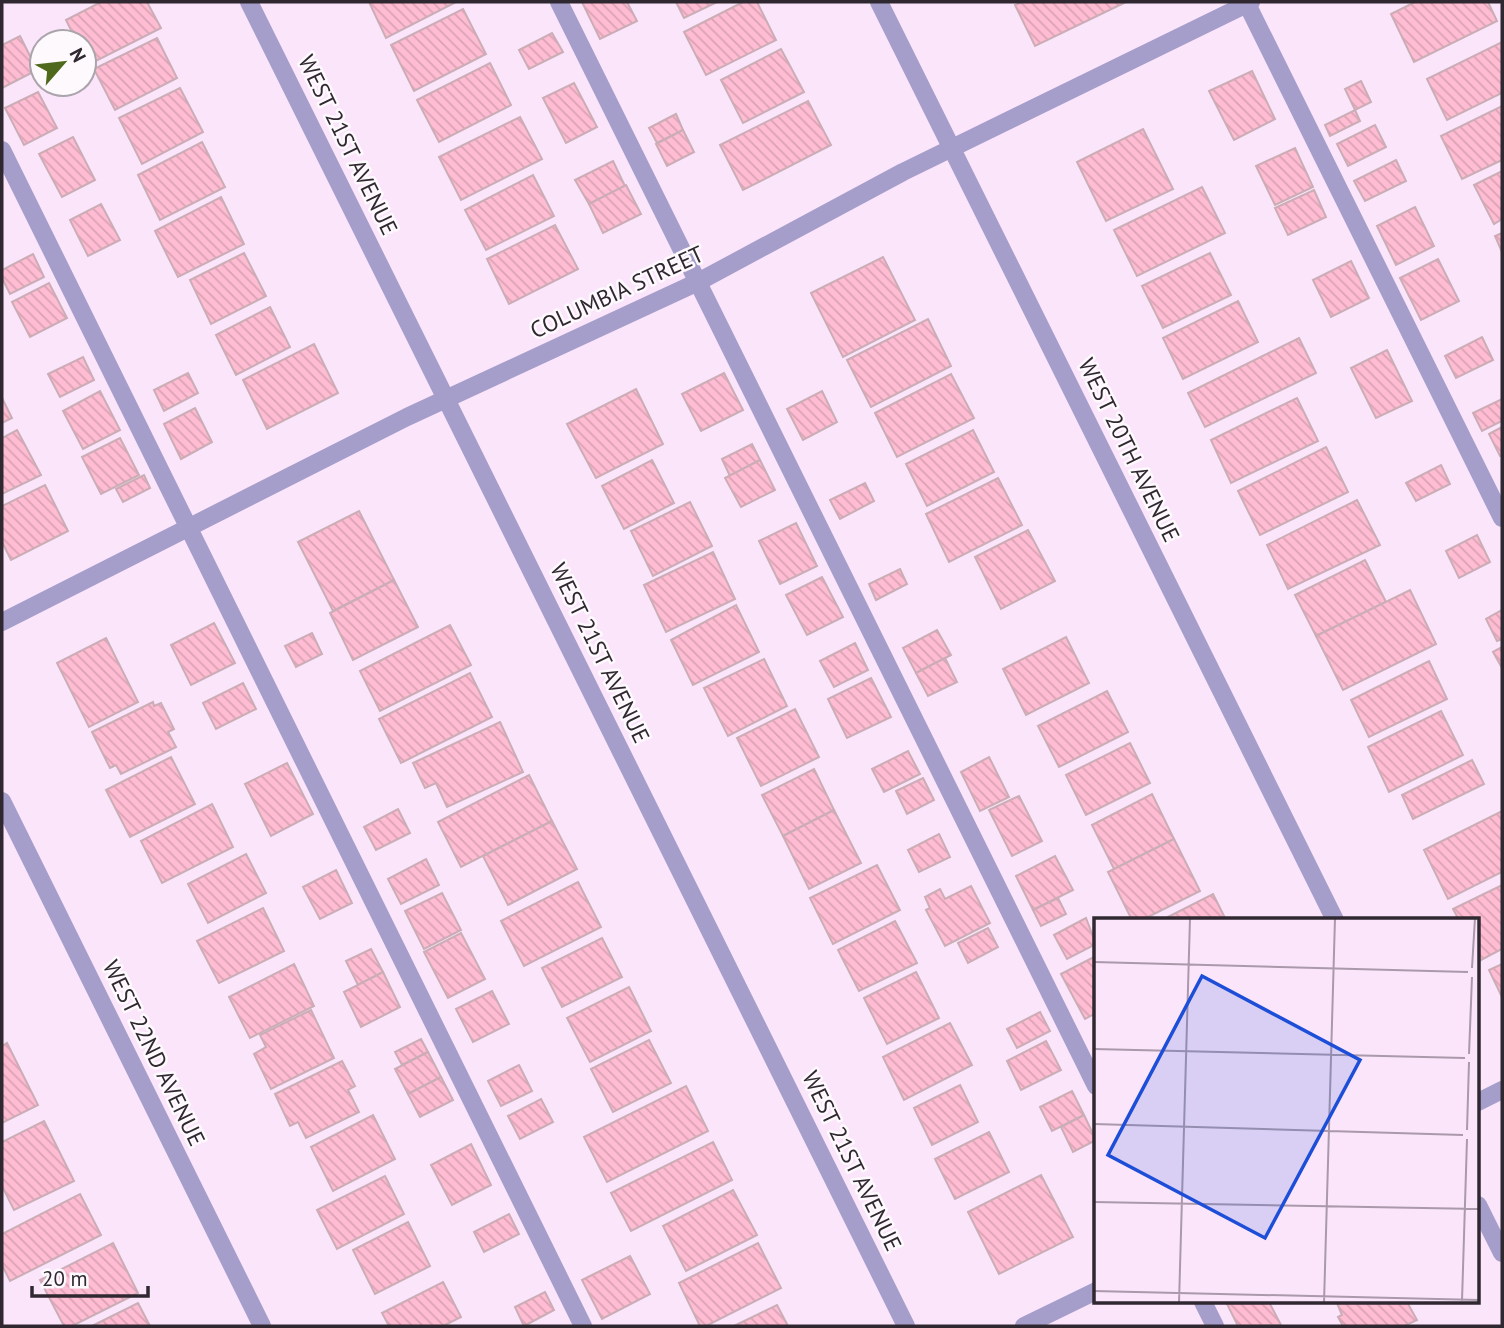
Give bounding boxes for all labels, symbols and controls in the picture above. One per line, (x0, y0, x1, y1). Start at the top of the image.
north arrow (28, 28, 98, 98)
text: N (64, 44, 92, 66)
street label: WEST 21ST AVENUE (292, 50, 405, 240)
street label: COLUMBIA STREET (525, 239, 708, 344)
street label: WEST 20TH AVENUE (1072, 353, 1187, 546)
street label: WEST 21ST AVENUE (544, 558, 657, 748)
inset map (1094, 918, 1480, 1304)
street label: WEST 22ND AVENUE (97, 955, 212, 1150)
street label: WEST 21ST AVENUE (796, 1066, 909, 1256)
scale bar (32, 1254, 147, 1298)
text: 20 m (42, 1265, 88, 1292)

